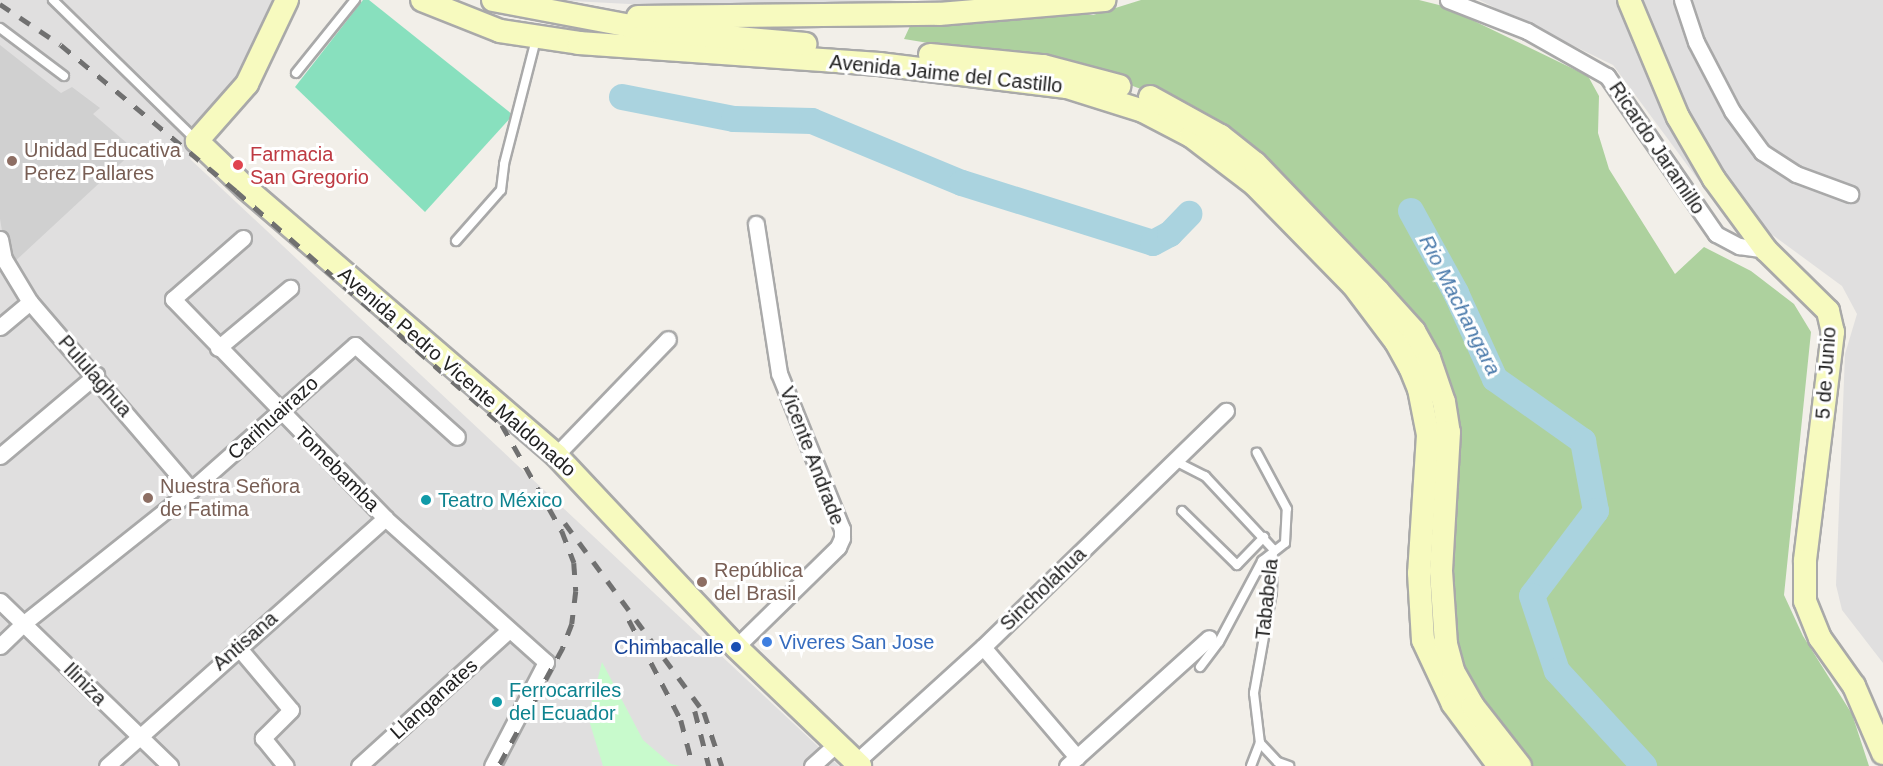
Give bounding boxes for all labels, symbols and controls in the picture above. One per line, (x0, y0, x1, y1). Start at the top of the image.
street label: Avenida Jaime del Castillo (828, 50, 1064, 98)
street label: Ricardo Jaramillo (1604, 77, 1710, 219)
place label: Unidad Educativa Perez Pallares (24, 138, 181, 185)
place label: Farmacia San Gregorio (250, 142, 369, 189)
marker: Unidad Educativa Perez Pallares (5, 154, 19, 168)
marker: Farmacia San Gregorio (231, 158, 245, 172)
water label: Rio Machangara (1414, 231, 1506, 379)
street label: Avenida Pedro Vicente Maldonado (333, 262, 581, 482)
street label: 5 de Junio (1811, 326, 1841, 420)
street label: Pululaghua (53, 330, 137, 422)
street label: Carihuairazo (223, 371, 323, 465)
street label: Vicente Andrade (774, 383, 850, 529)
street label: Tomebamba (290, 422, 384, 516)
place label: Nuestra Señora de Fatima (160, 474, 300, 521)
place label: Teatro México (438, 488, 562, 512)
marker: Nuestra Señora de Fatima (141, 491, 155, 505)
marker: Teatro México (419, 493, 433, 507)
street label: Sincholahua (995, 542, 1091, 636)
street label: Tababela (1251, 557, 1283, 641)
place label: República del Brasil (714, 558, 803, 605)
marker: República del Brasil (695, 575, 709, 589)
street label: Antisana (208, 606, 282, 676)
place label: Viveres San Jose (779, 630, 934, 654)
place label: Chimbacalle (614, 635, 724, 659)
marker: Viveres San Jose (760, 635, 774, 649)
marker: Chimbacalle (729, 640, 743, 654)
street label: Llanganates (385, 654, 483, 744)
street label: Iliniza (58, 657, 112, 711)
place label: Ferrocarriles del Ecuador (509, 678, 621, 725)
marker: Ferrocarriles del Ecuador (490, 695, 504, 709)

